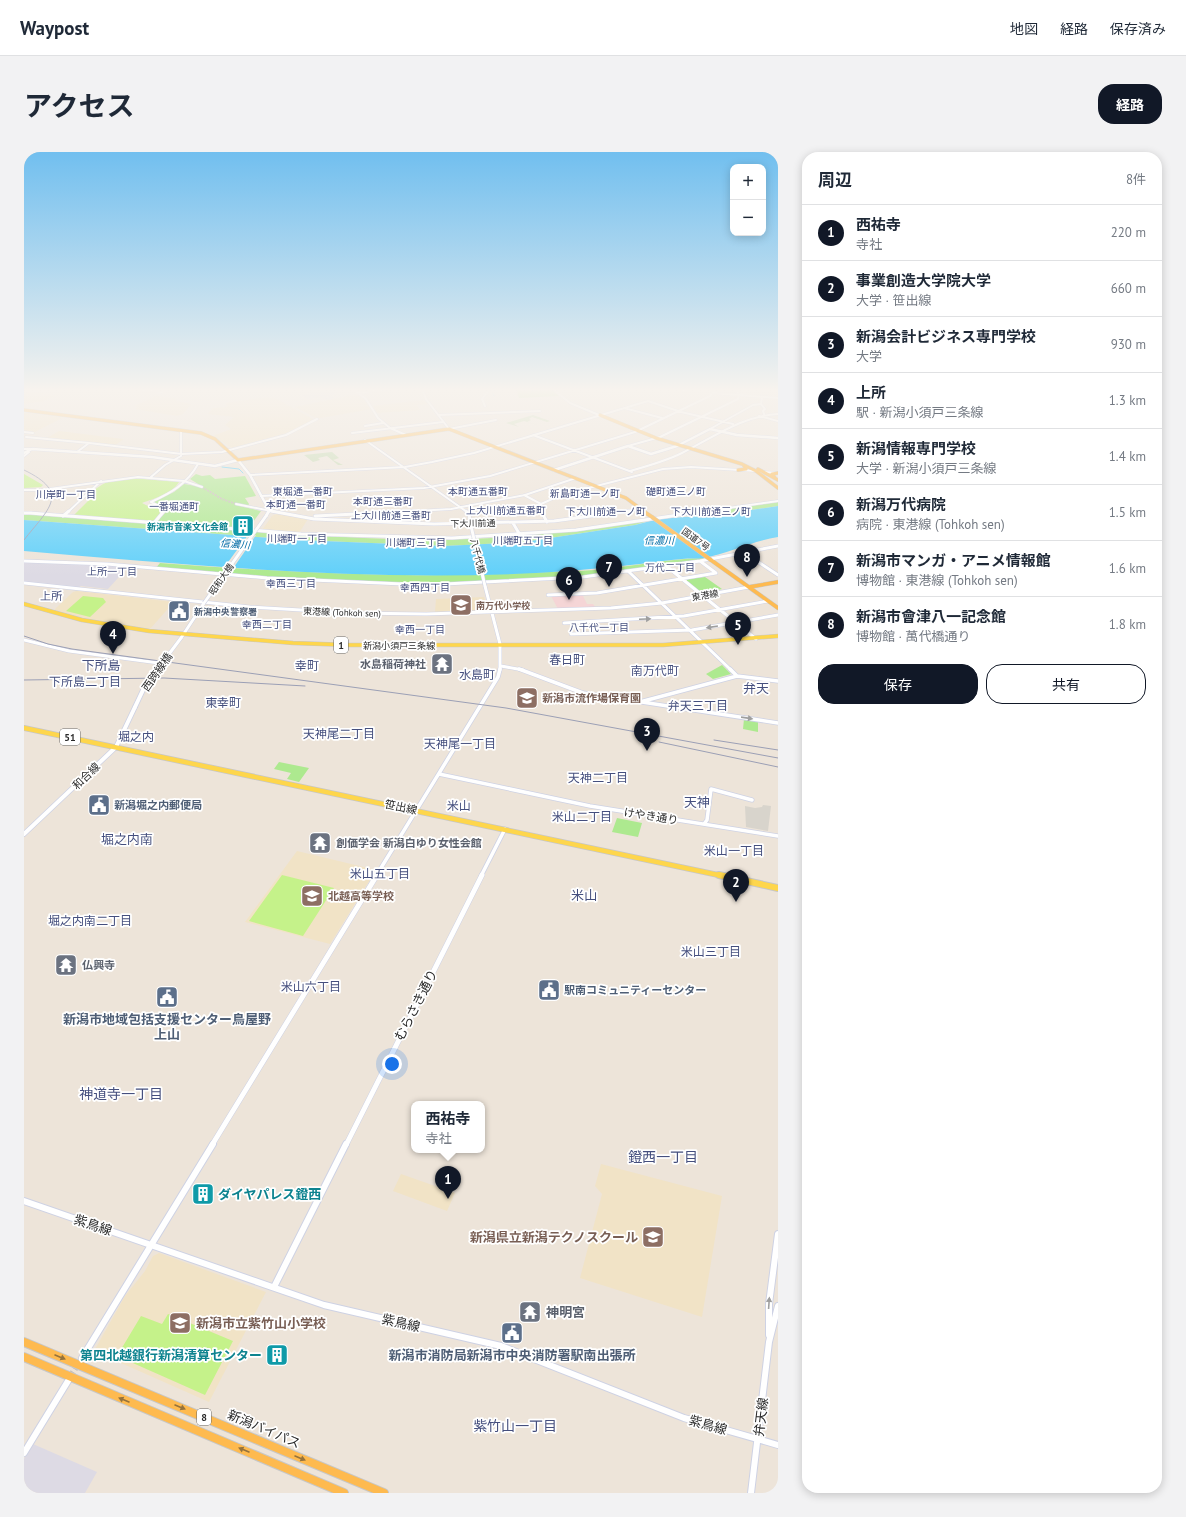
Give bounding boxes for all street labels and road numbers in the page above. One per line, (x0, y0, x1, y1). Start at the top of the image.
street label: 下大川前通 (450, 517, 496, 529)
street label: 国道7号 (680, 525, 712, 553)
street label: 八千代橋 (468, 537, 488, 575)
street label: 昭和大橋 (206, 561, 236, 597)
street label: 東港線 (691, 587, 720, 603)
street label: 東港線 (Tohkoh sen) (303, 605, 381, 620)
road number: 1 (334, 637, 348, 653)
street label: 新潟小須戸三条線 (363, 640, 436, 651)
street label: 西跨線橋 (139, 650, 175, 694)
road number: 51 (60, 729, 80, 745)
street label: 和合線 (69, 760, 103, 792)
street label: 笹出線 (383, 797, 419, 817)
street label: けやき通り (623, 805, 679, 827)
street label: むらさき通り (391, 966, 441, 1044)
street label: 紫鳥線 (72, 1211, 114, 1239)
street label: 紫鳥線 (380, 1310, 422, 1336)
street label: 弁天線 (750, 1397, 772, 1437)
street label: 新潟バイパス (225, 1406, 303, 1452)
road number: 8 (197, 1409, 211, 1425)
street label: 紫鳥線 (687, 1411, 729, 1439)

